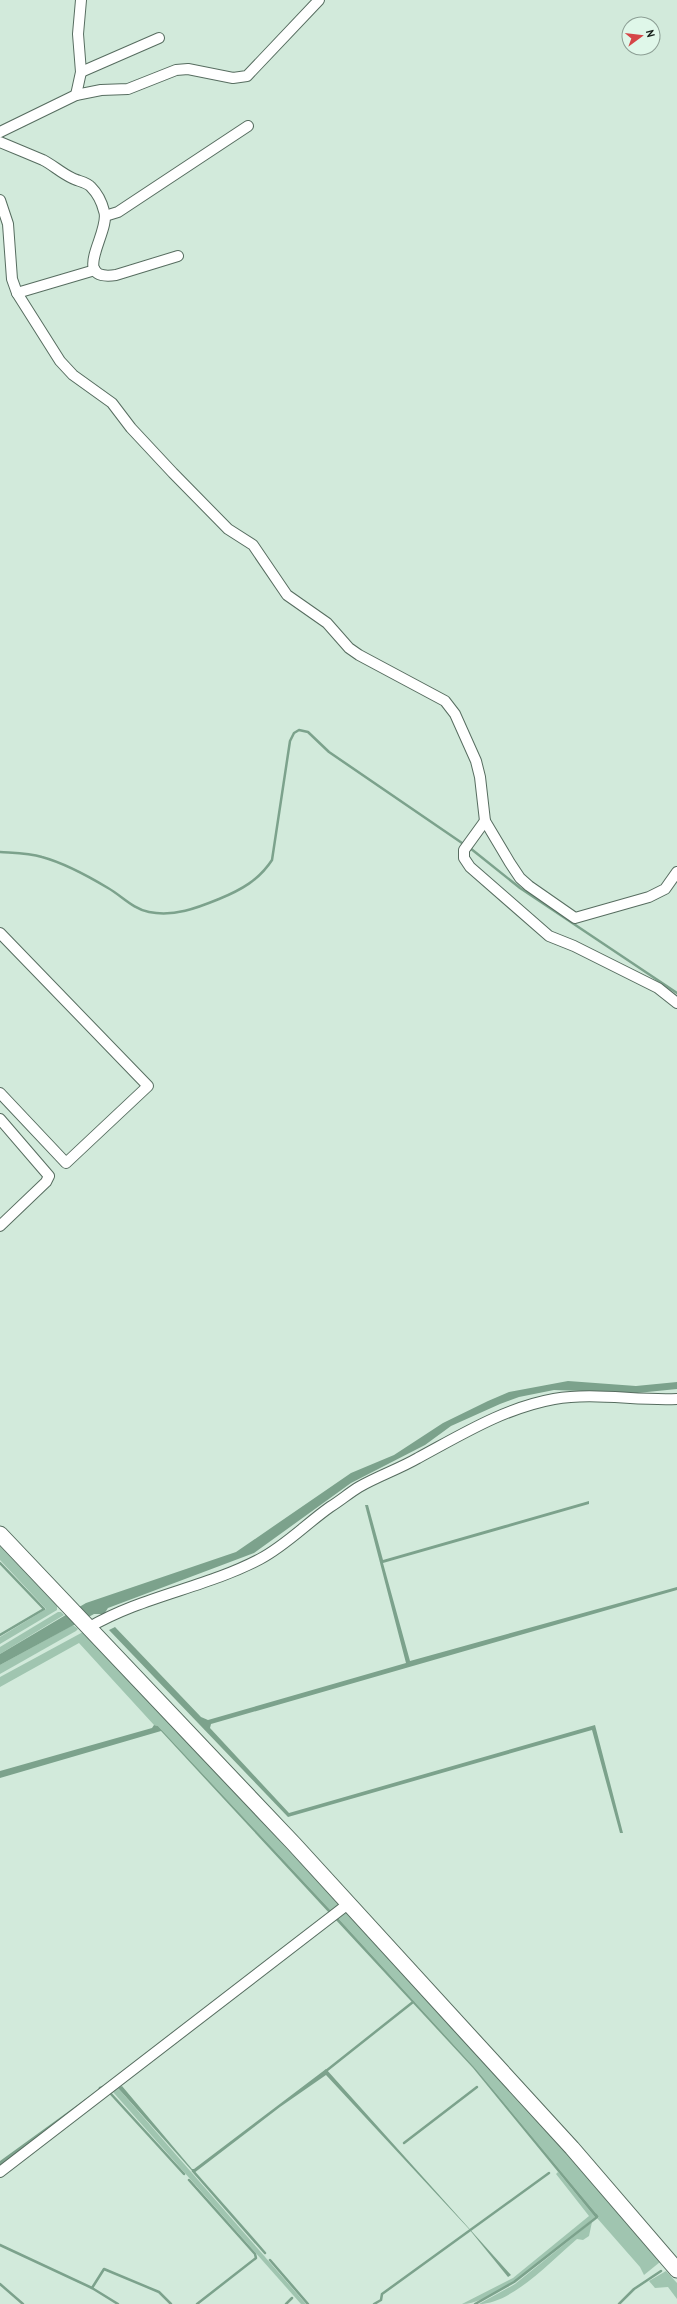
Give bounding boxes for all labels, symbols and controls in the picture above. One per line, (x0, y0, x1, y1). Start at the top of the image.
north arrow (621, 16, 661, 56)
text: N (643, 28, 658, 39)

